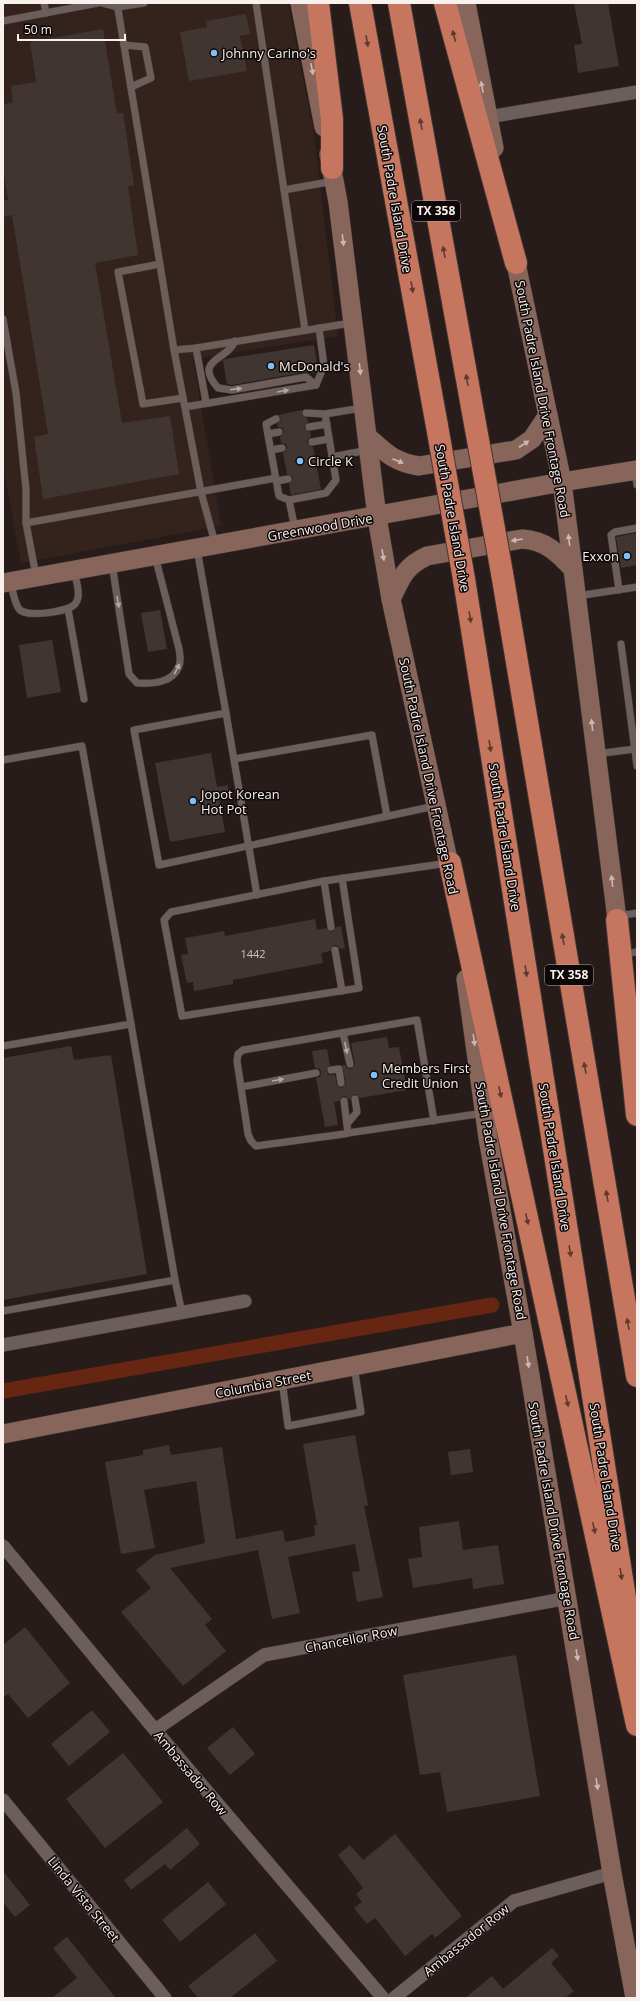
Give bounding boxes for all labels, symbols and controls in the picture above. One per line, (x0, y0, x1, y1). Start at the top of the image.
scale bar (18, 16, 125, 42)
text: 50 m (24, 21, 52, 38)
one-way arrow (451, 30, 457, 42)
one-way arrow (364, 35, 370, 47)
place label: Johnny Carino's (220, 44, 316, 62)
marker: Johnny Carino's (209, 48, 219, 58)
one-way arrow (310, 63, 316, 75)
one-way arrow (479, 81, 485, 93)
one-way arrow (417, 118, 423, 130)
street label: South Padre Island Drive (373, 124, 417, 274)
road number: TX 358 (412, 201, 460, 221)
one-way arrow (340, 234, 346, 246)
one-way arrow (440, 246, 446, 258)
street label: South Padre Island Drive Frontage Road (511, 279, 575, 519)
one-way arrow (409, 281, 415, 293)
place label: McDonald's (279, 357, 350, 375)
marker: McDonald's (266, 361, 276, 371)
one-way arrow (356, 363, 363, 375)
one-way arrow (464, 374, 470, 386)
one-way arrow (230, 386, 242, 392)
one-way arrow (277, 388, 290, 394)
one-way arrow (519, 440, 530, 448)
street label: South Padre Island Drive (431, 443, 475, 593)
place label: Circle K (308, 452, 353, 470)
marker: Circle K (295, 456, 305, 466)
one-way arrow (393, 458, 404, 464)
street label: Greenwood Drive (266, 509, 374, 545)
one-way arrow (566, 534, 572, 546)
one-way arrow (511, 537, 523, 543)
place label: Exxon (582, 547, 619, 565)
one-way arrow (381, 549, 387, 561)
marker: Exxon (622, 551, 632, 561)
one-way arrow (115, 596, 121, 608)
one-way arrow (467, 611, 473, 623)
street label: South Padre Island Drive Frontage Road (395, 656, 463, 896)
one-way arrow (173, 663, 180, 675)
one-way arrow (589, 718, 595, 731)
one-way arrow (487, 739, 493, 752)
street label: South Padre Island Drive (484, 762, 526, 912)
place label: Jopot Korean Hot Pot (199, 785, 280, 818)
marker: Jopot Korean Hot Pot (188, 796, 198, 806)
one-way arrow (609, 875, 615, 887)
one-way arrow (560, 933, 566, 946)
house number: 1442 (240, 946, 266, 961)
one-way arrow (523, 965, 529, 977)
road number: TX 358 (545, 965, 593, 985)
one-way arrow (471, 1034, 477, 1046)
one-way arrow (344, 1042, 350, 1054)
place label: Members First Credit Union (382, 1059, 470, 1092)
one-way arrow (582, 1062, 588, 1074)
marker: Members First Credit Union (369, 1070, 379, 1080)
one-way arrow (272, 1077, 284, 1083)
street label: South Padre Island Drive Frontage Road (471, 1081, 531, 1321)
street label: South Padre Island Drive (534, 1082, 576, 1232)
one-way arrow (497, 1086, 503, 1098)
one-way arrow (603, 1190, 609, 1202)
one-way arrow (525, 1213, 531, 1226)
one-way arrow (567, 1245, 573, 1257)
one-way arrow (625, 1318, 631, 1330)
one-way arrow (525, 1355, 531, 1368)
street label: Columbia Street (213, 1366, 313, 1402)
one-way arrow (564, 1395, 570, 1407)
street label: South Padre Island Drive Frontage Road (524, 1401, 584, 1641)
street label: South Padre Island Drive (585, 1402, 627, 1552)
one-way arrow (592, 1522, 598, 1534)
one-way arrow (618, 1568, 624, 1580)
street label: Chancellor Row (303, 1621, 399, 1657)
one-way arrow (574, 1649, 580, 1662)
street label: Ambassador Row (150, 1727, 232, 1819)
one-way arrow (595, 1778, 601, 1790)
street label: Linda Vista Street (44, 1852, 124, 1946)
street label: Ambassador Row (419, 1900, 513, 1980)

